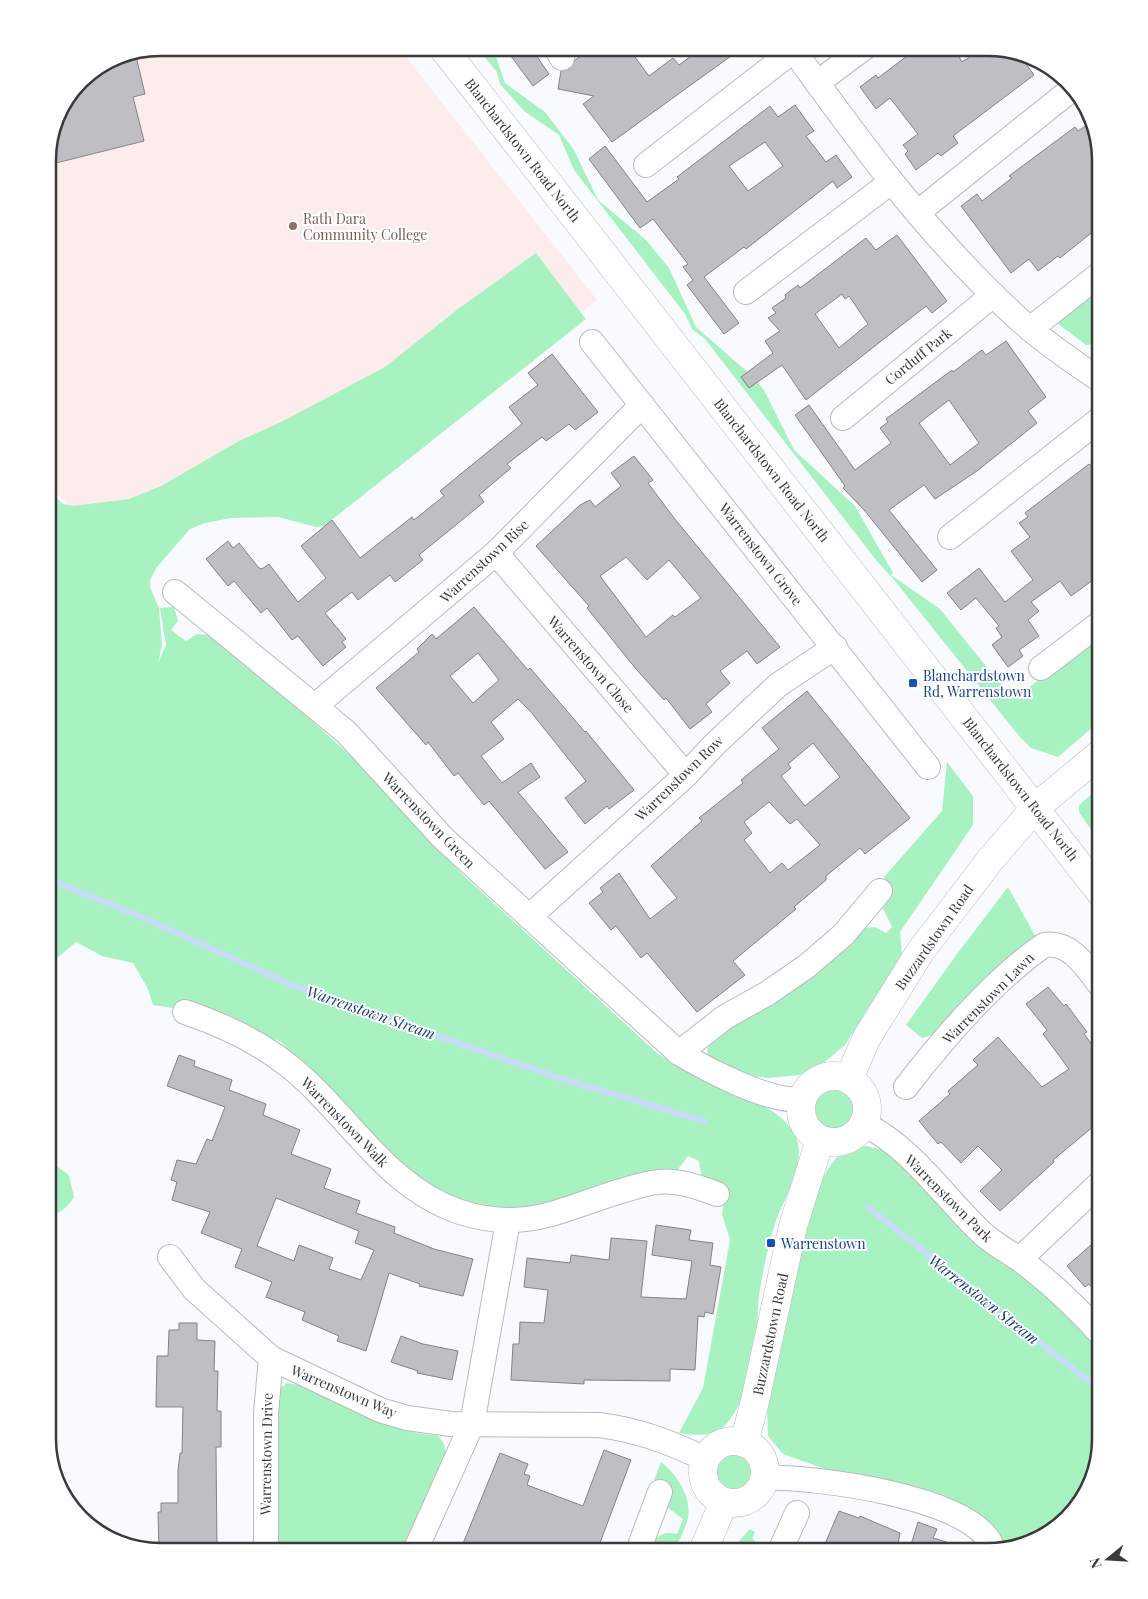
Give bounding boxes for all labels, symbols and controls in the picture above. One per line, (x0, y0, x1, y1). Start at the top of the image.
street label: Blanchardstown Road North (461, 74, 586, 226)
place label: Rath Dara Community College (303, 209, 427, 244)
marker: Rath Dara Community College (287, 220, 299, 232)
street label: Corduff Park (881, 323, 956, 389)
street label: Blanchardstown Road North (710, 394, 835, 546)
street label: Warrenstown Grove (714, 498, 807, 609)
street label: Warrenstown Rise (435, 515, 532, 608)
street label: Warrenstown Close (543, 611, 638, 716)
place label: Blanchardstown Rd, Warrenstown (923, 666, 1032, 701)
marker: Blanchardstown Rd, Warrenstown (907, 677, 919, 689)
street label: Blanchardstown Road North (959, 713, 1084, 865)
street label: Warrenstown Row (630, 731, 727, 826)
street label: Warrenstown Green (378, 767, 480, 872)
street label: Buzzardstown Road (891, 881, 977, 993)
street label: Warrenstown Lawn (937, 948, 1038, 1049)
water label: Warrenstown Stream (304, 981, 438, 1043)
street label: Warrenstown Walk (296, 1072, 393, 1171)
street label: Warrenstown Park (900, 1149, 997, 1246)
place label: Warrenstown (780, 1234, 866, 1253)
marker: Warrenstown (765, 1237, 777, 1249)
water label: Warrenstown Stream (925, 1250, 1043, 1348)
street label: Buzzardstown Road (748, 1271, 792, 1397)
street label: Warrenstown Way (287, 1360, 400, 1422)
street label: Warrenstown Drive (255, 1393, 277, 1516)
north arrow (1083, 1534, 1133, 1584)
text: N (1085, 1555, 1106, 1571)

